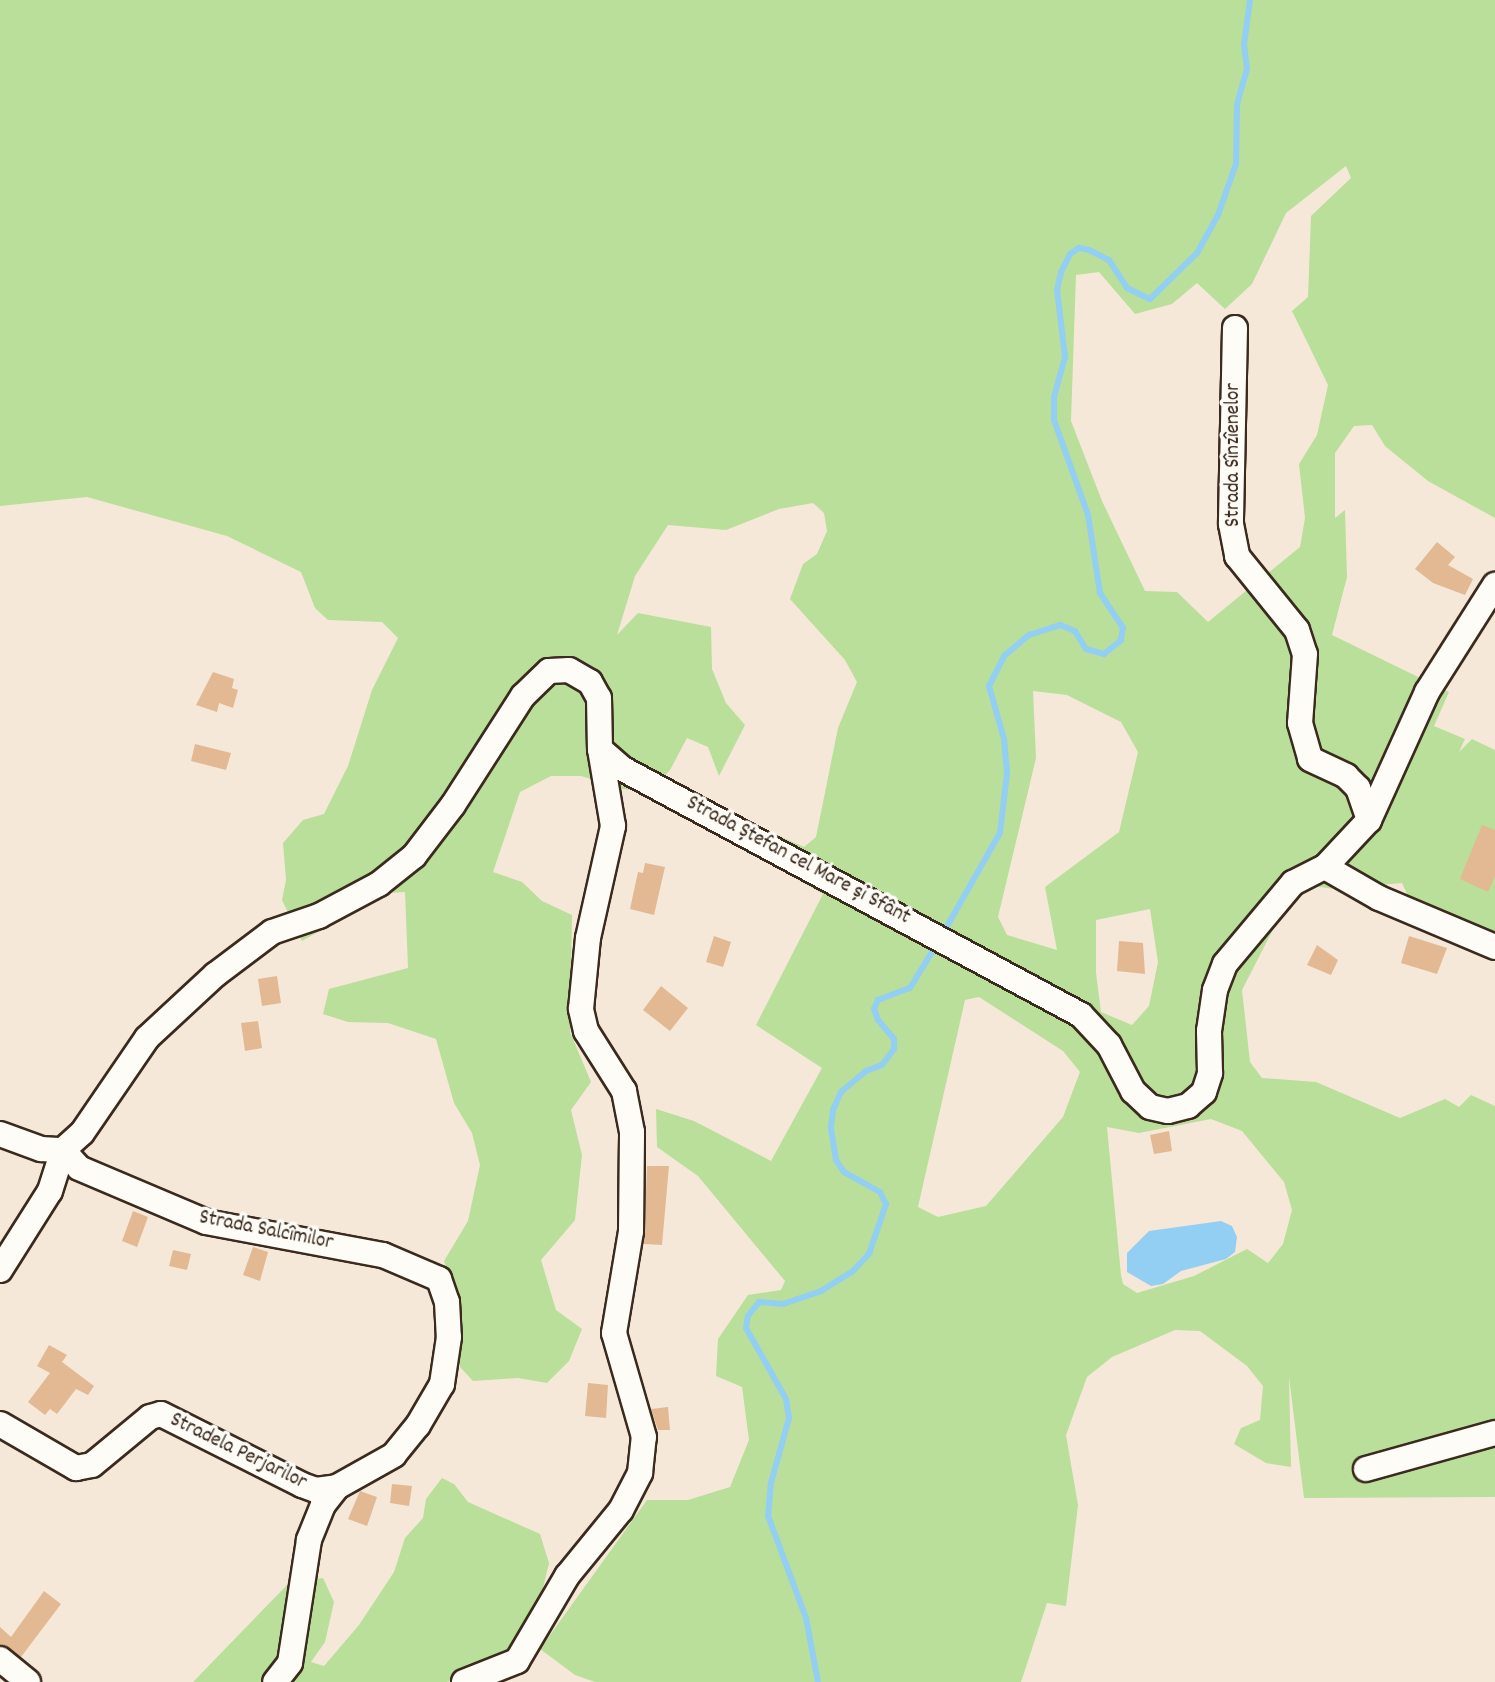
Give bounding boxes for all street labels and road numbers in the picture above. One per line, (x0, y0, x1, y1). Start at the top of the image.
street label: Strada Sînzîenelor (1221, 383, 1247, 527)
street label: Strada Ștefan cel Mare și Sfânt (682, 791, 914, 931)
street label: Strada Salcîmilor (197, 1206, 335, 1256)
street label: Stradela Perjarilor (165, 1408, 311, 1496)

